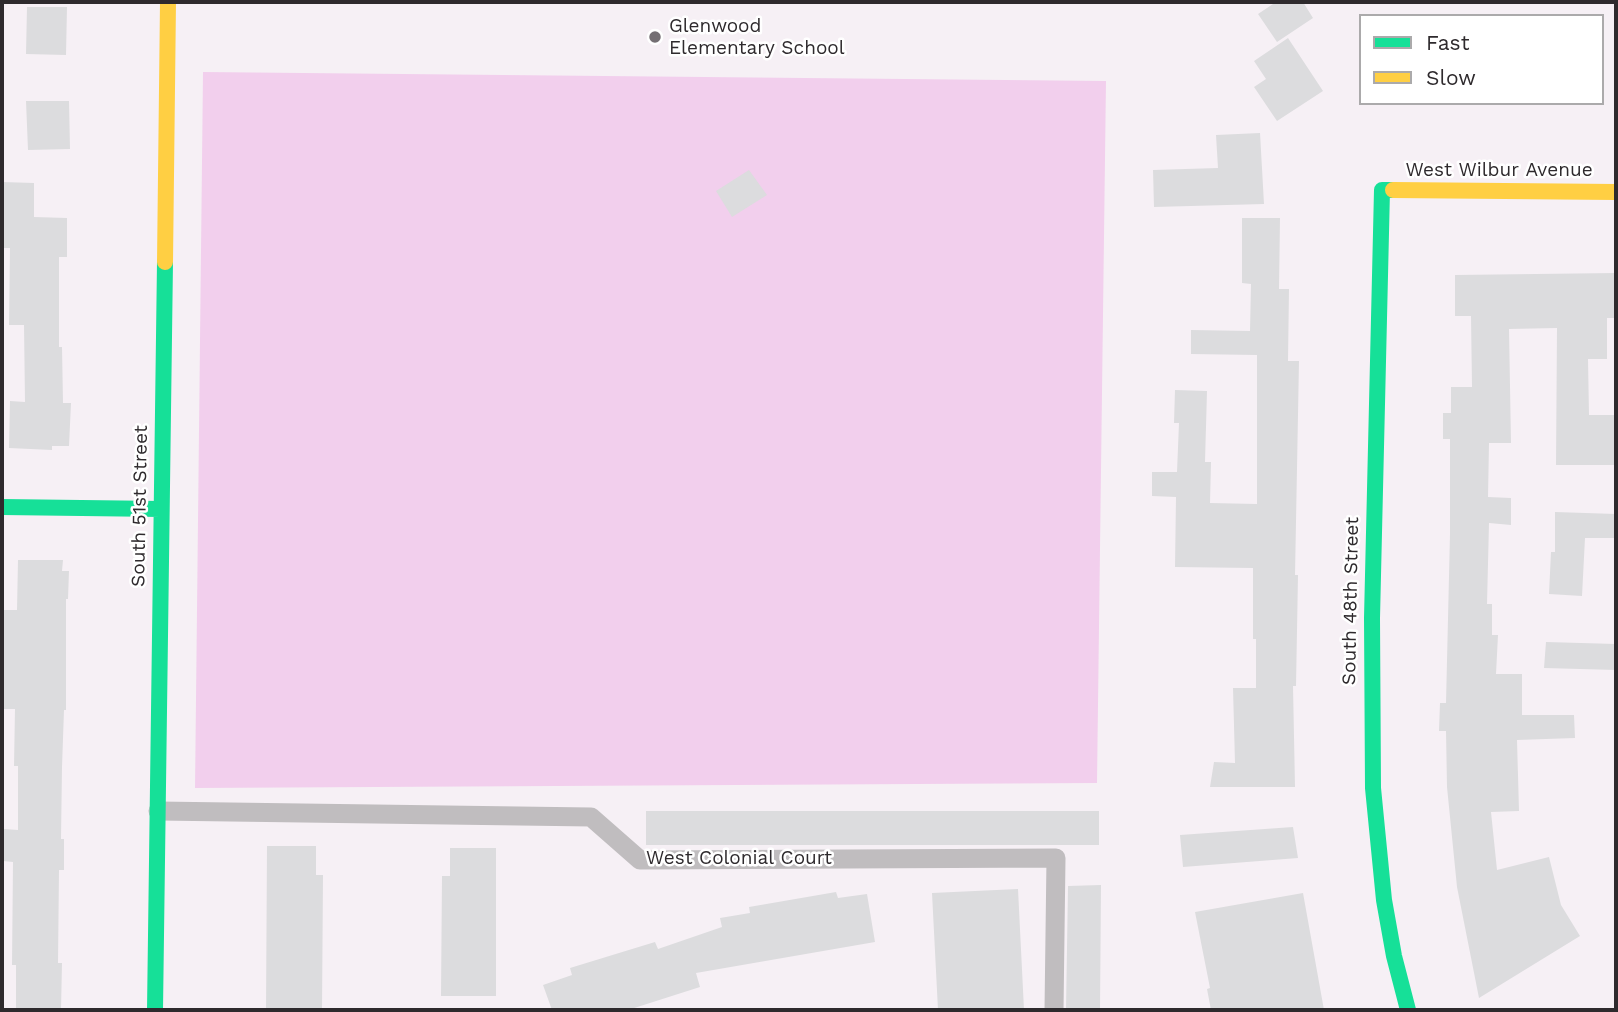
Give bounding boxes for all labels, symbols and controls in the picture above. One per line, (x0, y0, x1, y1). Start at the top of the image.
legend (1359, 14, 1604, 105)
place label: Glenwood Elementary School (669, 15, 845, 59)
marker: Glenwood Elementary School (647, 29, 663, 45)
text: Fast (1426, 30, 1470, 55)
text: Slow (1426, 65, 1476, 90)
street label: West Wilbur Avenue (1405, 159, 1593, 181)
street label: South 51st Street (127, 425, 153, 587)
street label: South 48th Street (1338, 517, 1364, 685)
street label: West Colonial Court (646, 847, 832, 869)

